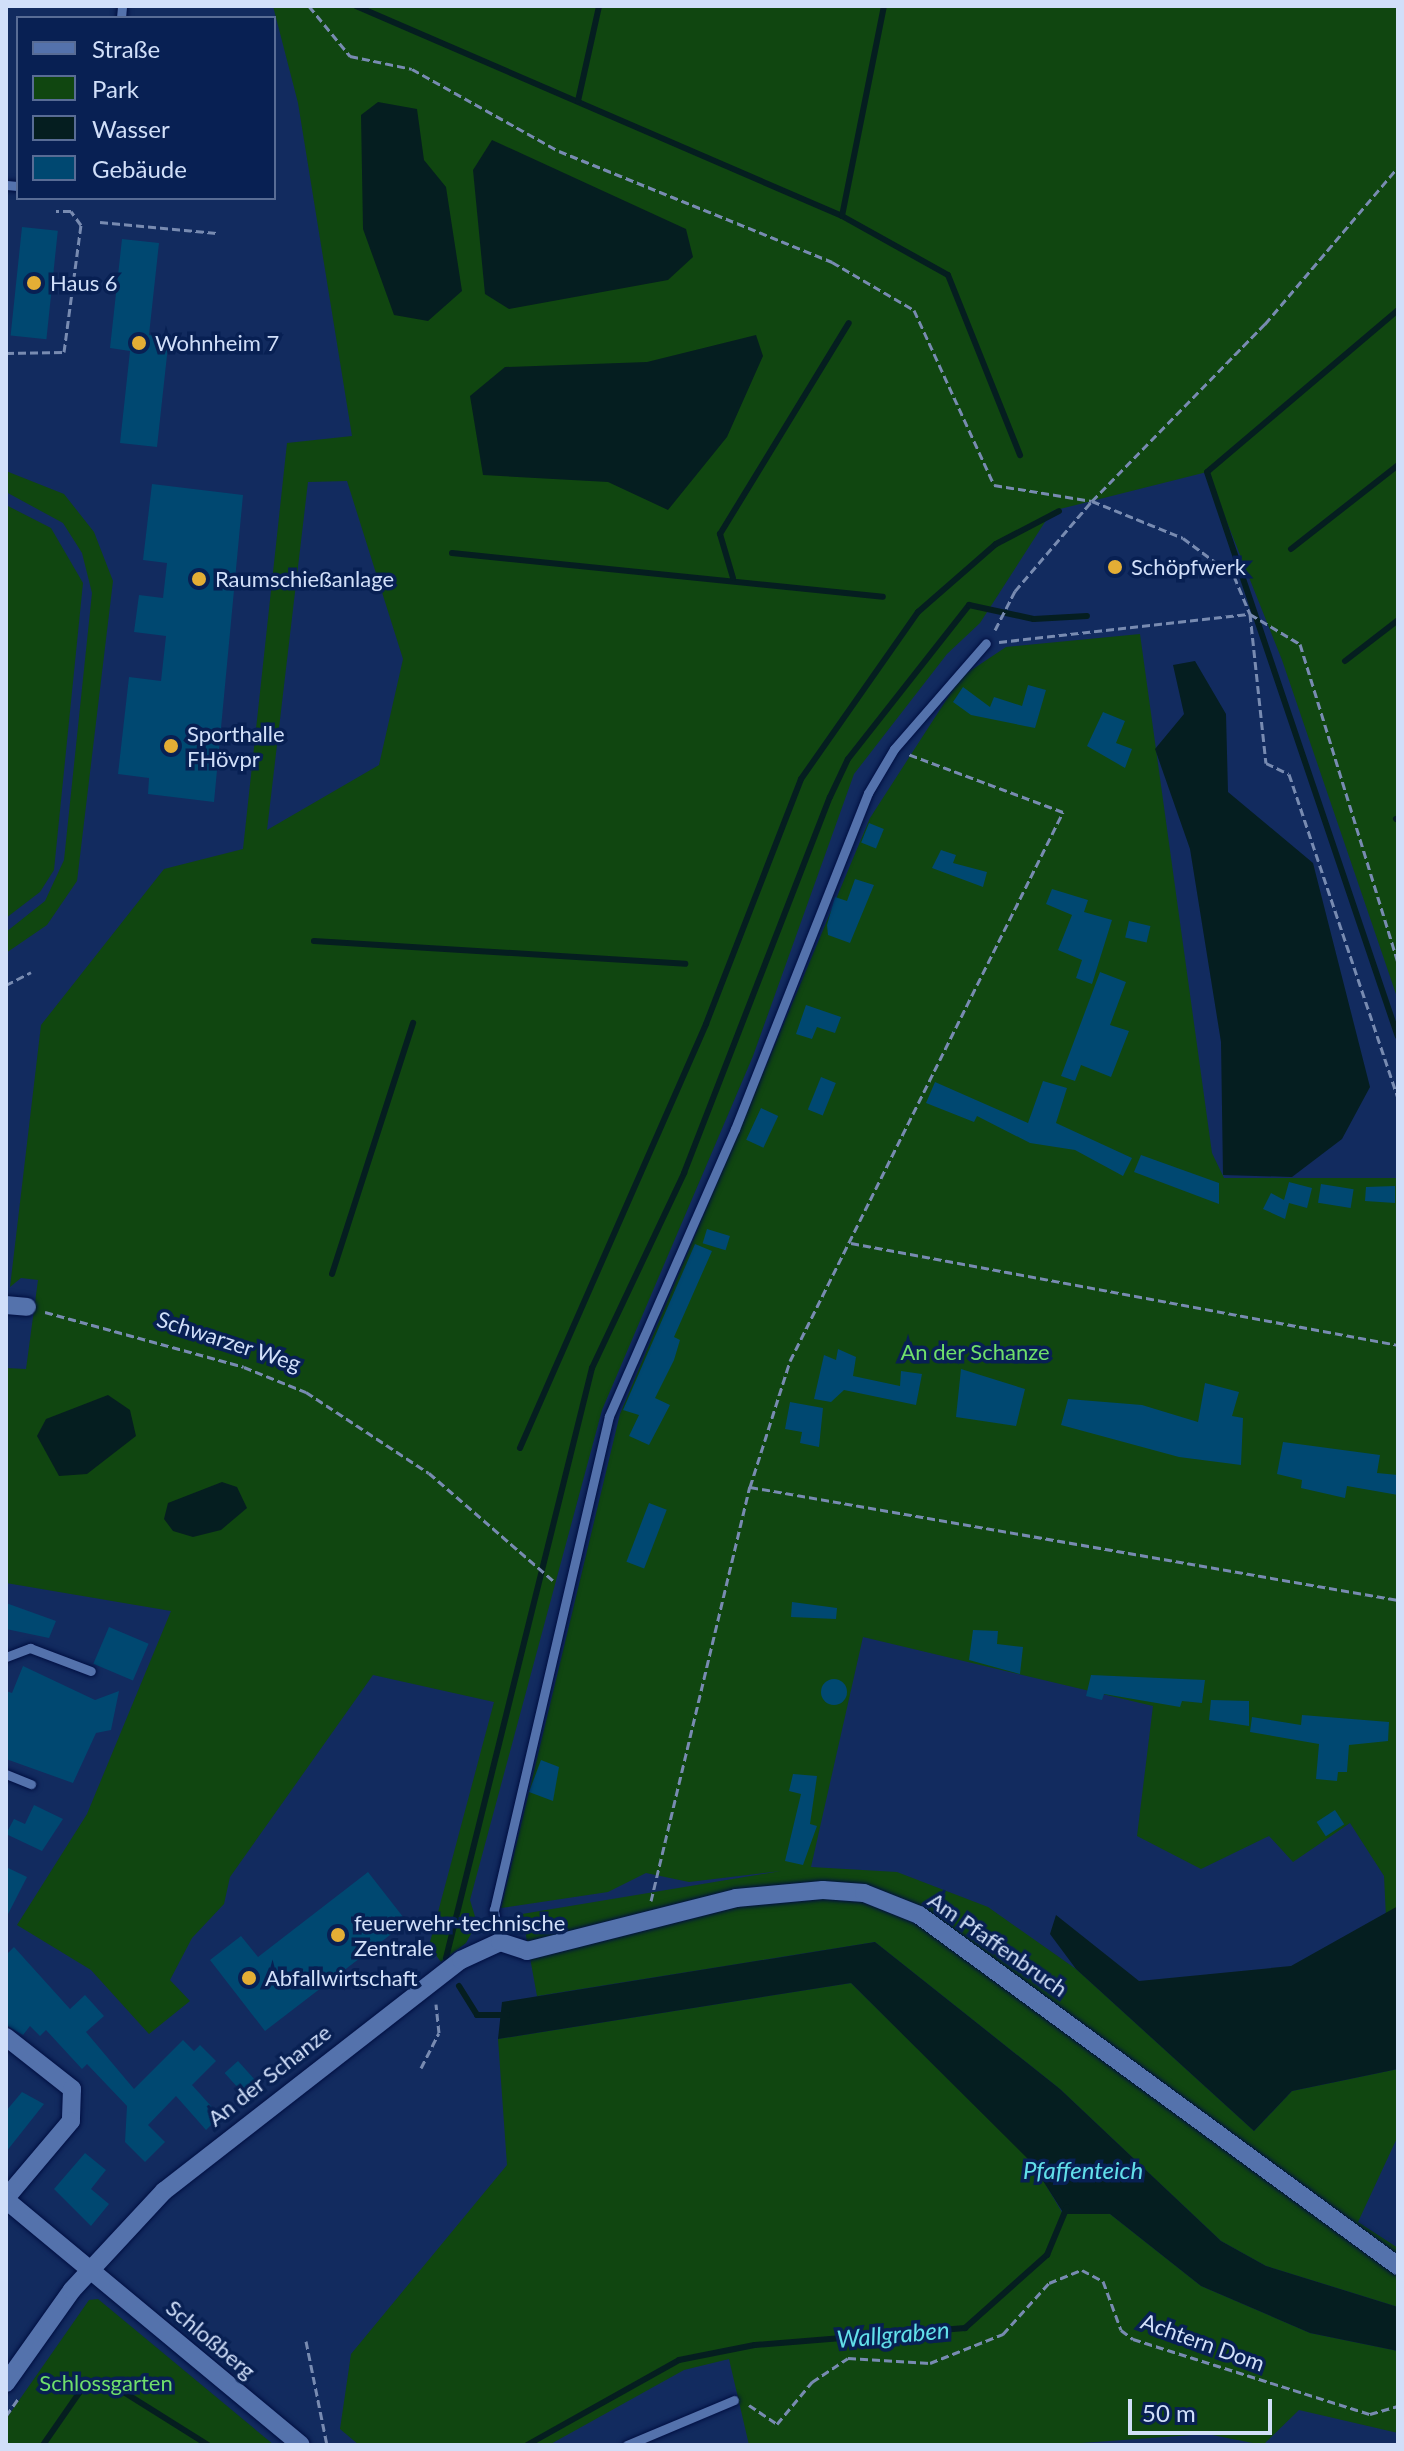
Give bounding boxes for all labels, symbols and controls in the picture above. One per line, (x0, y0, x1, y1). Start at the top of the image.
legend (16, 16, 276, 200)
text: Straße (92, 34, 160, 63)
text: Park (92, 74, 139, 103)
text: Wasser (92, 114, 170, 143)
text: Gebäude (92, 154, 187, 183)
place label: Haus 6 (50, 270, 118, 296)
marker: Haus 6 (25, 274, 43, 292)
place label: Wohnheim 7 (155, 330, 279, 356)
marker: Wohnheim 7 (130, 334, 148, 352)
place label: Schöpfwerk (1131, 554, 1246, 580)
marker: Schöpfwerk (1106, 558, 1124, 576)
place label: Raumschießanlage (215, 566, 394, 592)
marker: Raumschießanlage (190, 570, 208, 588)
place label: Sporthalle FHövpr (187, 720, 285, 772)
marker: Sporthalle FHövpr (162, 737, 180, 755)
street label: Schwarzer Weg (153, 1305, 305, 1377)
park label: An der Schanze (900, 1339, 1050, 1365)
street label: Am Pfaffenbruch (923, 1886, 1073, 2002)
place label: feuerwehr-technische Zentrale (354, 1909, 565, 1960)
marker: feuerwehr-technische Zentrale (329, 1926, 347, 1944)
place label: Abfallwirtschaft (265, 1965, 418, 1991)
marker: Abfallwirtschaft (240, 1969, 258, 1987)
street label: An der Schanze (202, 2019, 336, 2131)
water label: Pfaffenteich (1023, 2156, 1143, 2184)
street label: Schloßberg (161, 2294, 261, 2384)
street label: Achtern Dom (1138, 2307, 1268, 2377)
water label: Wallgraben (835, 2315, 951, 2353)
park label: Schlossgarten (39, 2370, 173, 2396)
scale bar (1132, 2383, 1276, 2433)
text: 50 m (1142, 2398, 1196, 2427)

